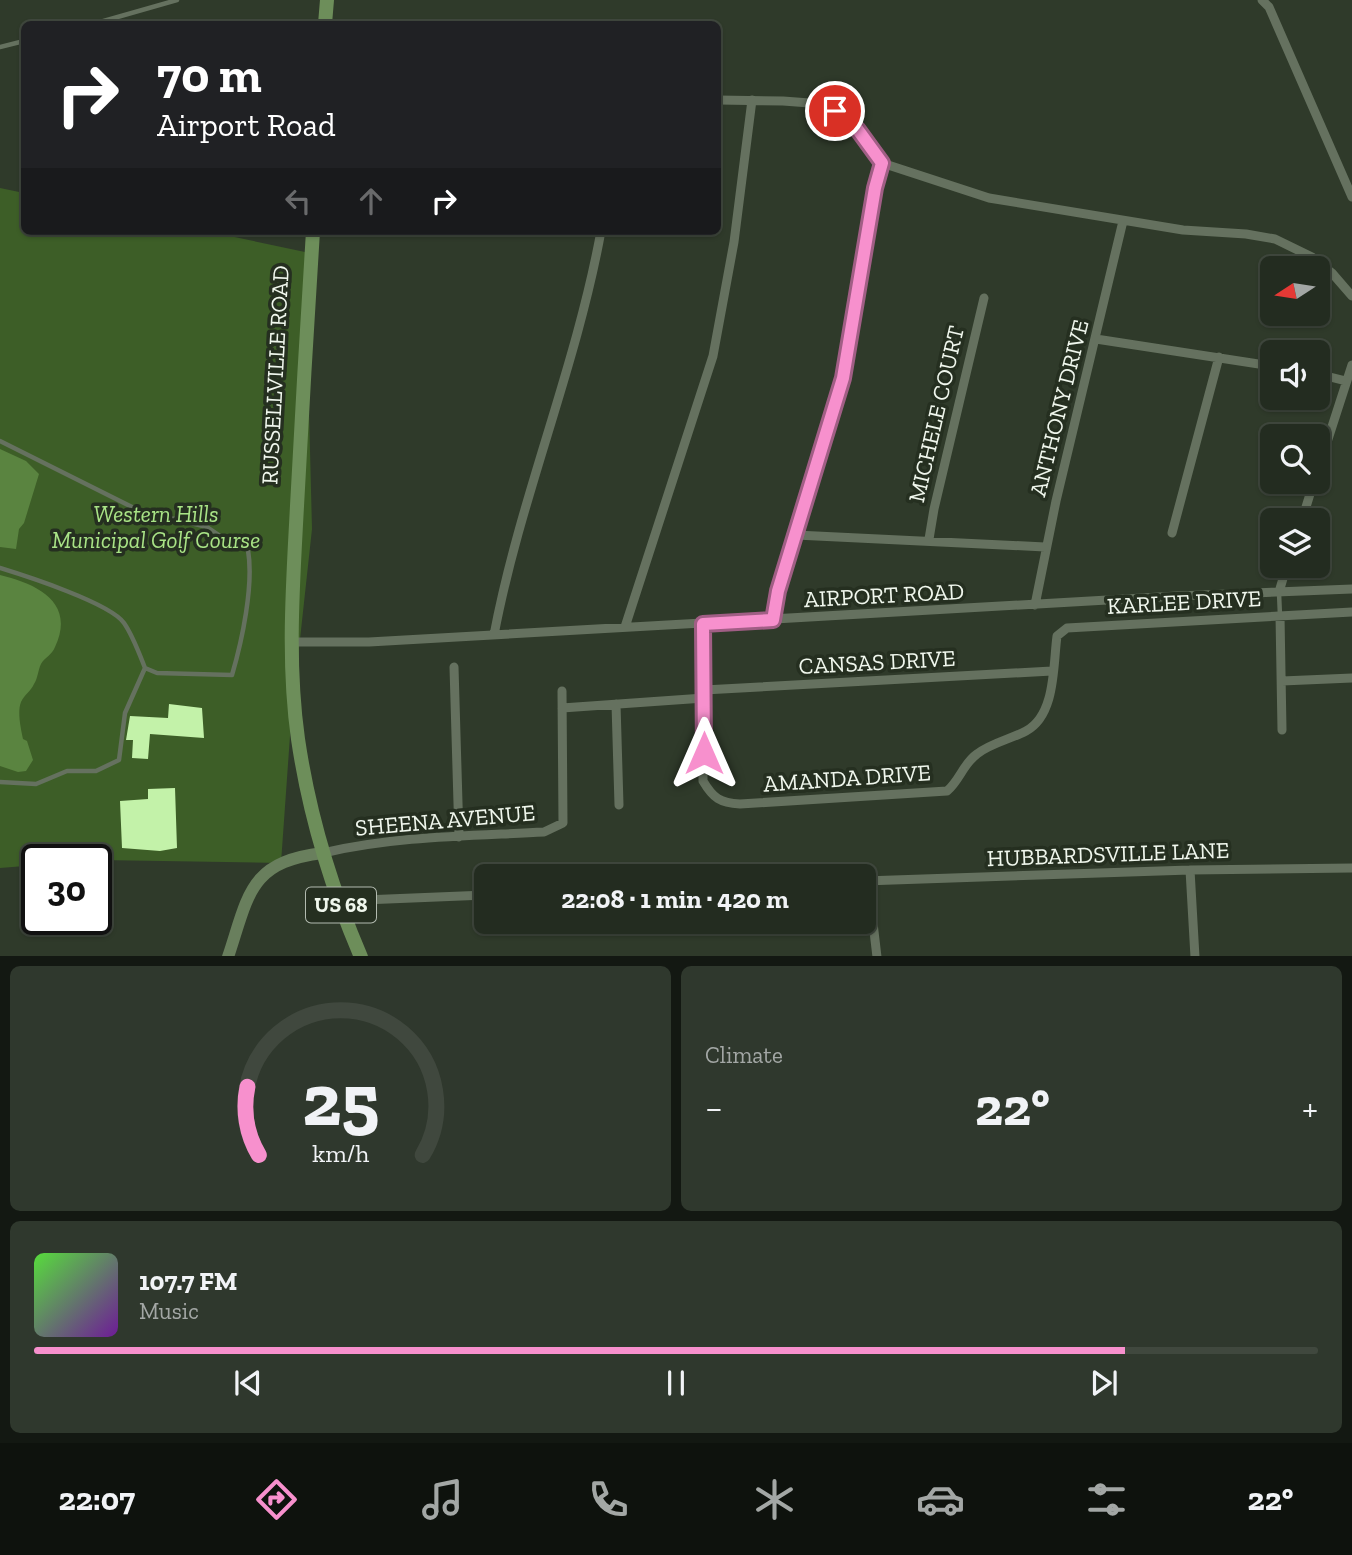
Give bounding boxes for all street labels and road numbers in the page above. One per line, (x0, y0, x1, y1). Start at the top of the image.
street label: RUSSELLVILLE ROAD (255, 265, 295, 485)
street label: ANTHONY DRIVE (1023, 317, 1095, 499)
street label: MICHELE COURT (902, 323, 970, 505)
street label: AIRPORT ROAD (803, 577, 965, 613)
street label: KARLEE DRIVE (1106, 584, 1262, 620)
street label: CANSAS DRIVE (798, 644, 956, 680)
street label: AMANDA DRIVE (762, 758, 932, 798)
street label: SHEENA AVENUE (354, 798, 536, 842)
street label: HUBBARDSVILLE LANE (986, 836, 1230, 872)
road number: US 68 (306, 888, 376, 922)

